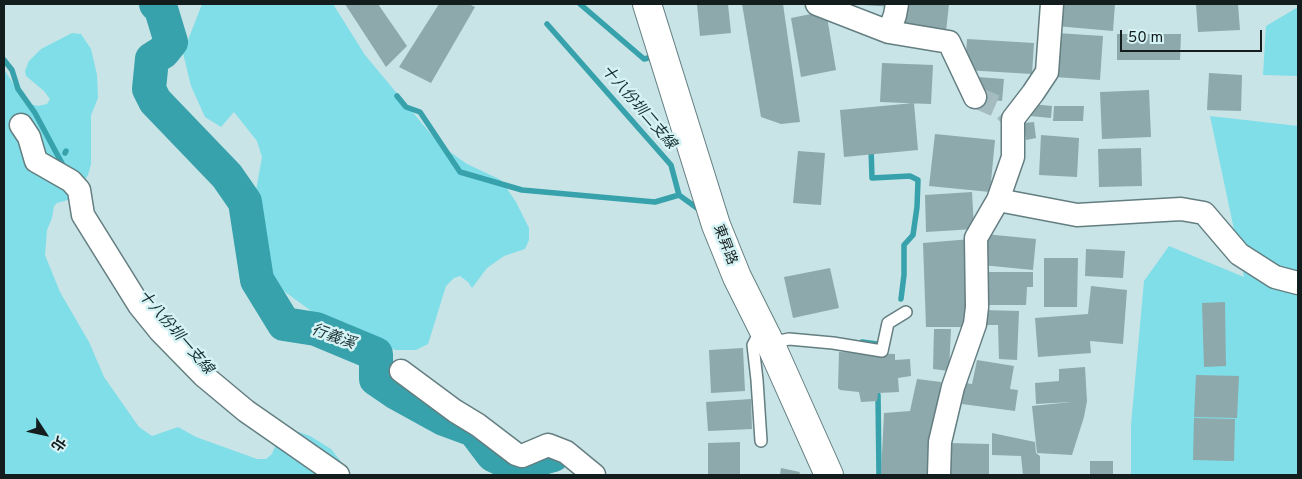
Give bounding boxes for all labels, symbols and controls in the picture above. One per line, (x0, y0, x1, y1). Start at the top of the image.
scale bar (1122, 20, 1264, 52)
text: 50 m (1128, 29, 1163, 48)
water label: 十八份圳二支線 (597, 62, 679, 154)
street label: 東昇路 (709, 222, 739, 268)
water label: 十八份圳一支線 (134, 287, 216, 379)
water label: 行義溪 (309, 322, 357, 354)
north arrow (20, 409, 70, 459)
text: 北 (47, 432, 69, 453)

